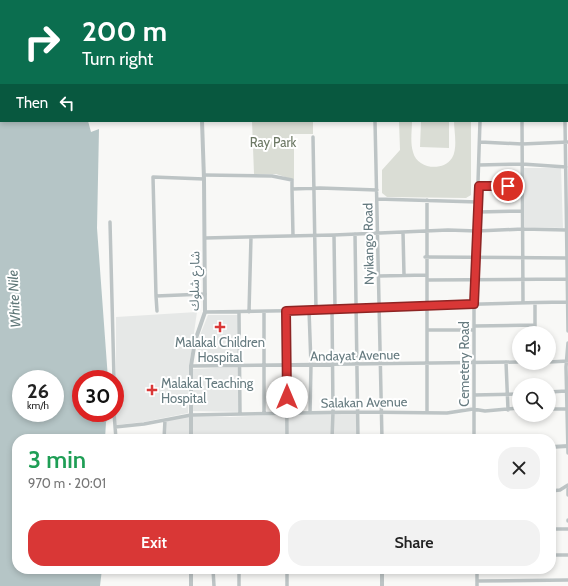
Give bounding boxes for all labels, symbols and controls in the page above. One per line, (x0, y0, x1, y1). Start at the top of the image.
text: 200 m (82, 14, 167, 48)
icon: right (16, 16, 68, 68)
text: Turn right (82, 48, 153, 70)
icon: left (56, 92, 78, 114)
text: Then (16, 94, 48, 112)
park label: Ray Park (250, 134, 297, 150)
pin (491, 169, 525, 203)
icon: arrive (497, 175, 519, 197)
street label: Nyikango Road (359, 203, 377, 285)
street label: شارع شلوك (185, 251, 206, 311)
water label: White Nile (3, 269, 24, 328)
marker: Malakal Children Hospital (214, 321, 226, 333)
street label: Cemetery Road (456, 321, 472, 407)
map controls (512, 326, 556, 422)
button: sound (512, 326, 556, 370)
place label: Malakal Children Hospital (175, 334, 265, 365)
street label: Andayat Avenue (310, 346, 400, 364)
speed limit sign: 30 (72, 370, 124, 422)
place label: Malakal Teaching Hospital (161, 375, 254, 406)
position arrow (266, 376, 308, 418)
button: search (512, 378, 556, 422)
text: 26 (27, 379, 49, 403)
marker: Malakal Teaching Hospital (146, 384, 158, 396)
street label: Salakan Avenue (321, 393, 408, 411)
text: km/h (27, 399, 49, 412)
text: 3 min (28, 445, 86, 474)
button: close (498, 447, 540, 489)
text: 970 m · 20:01 (28, 475, 106, 491)
button: Exit (28, 520, 280, 566)
button: Share (288, 520, 540, 566)

